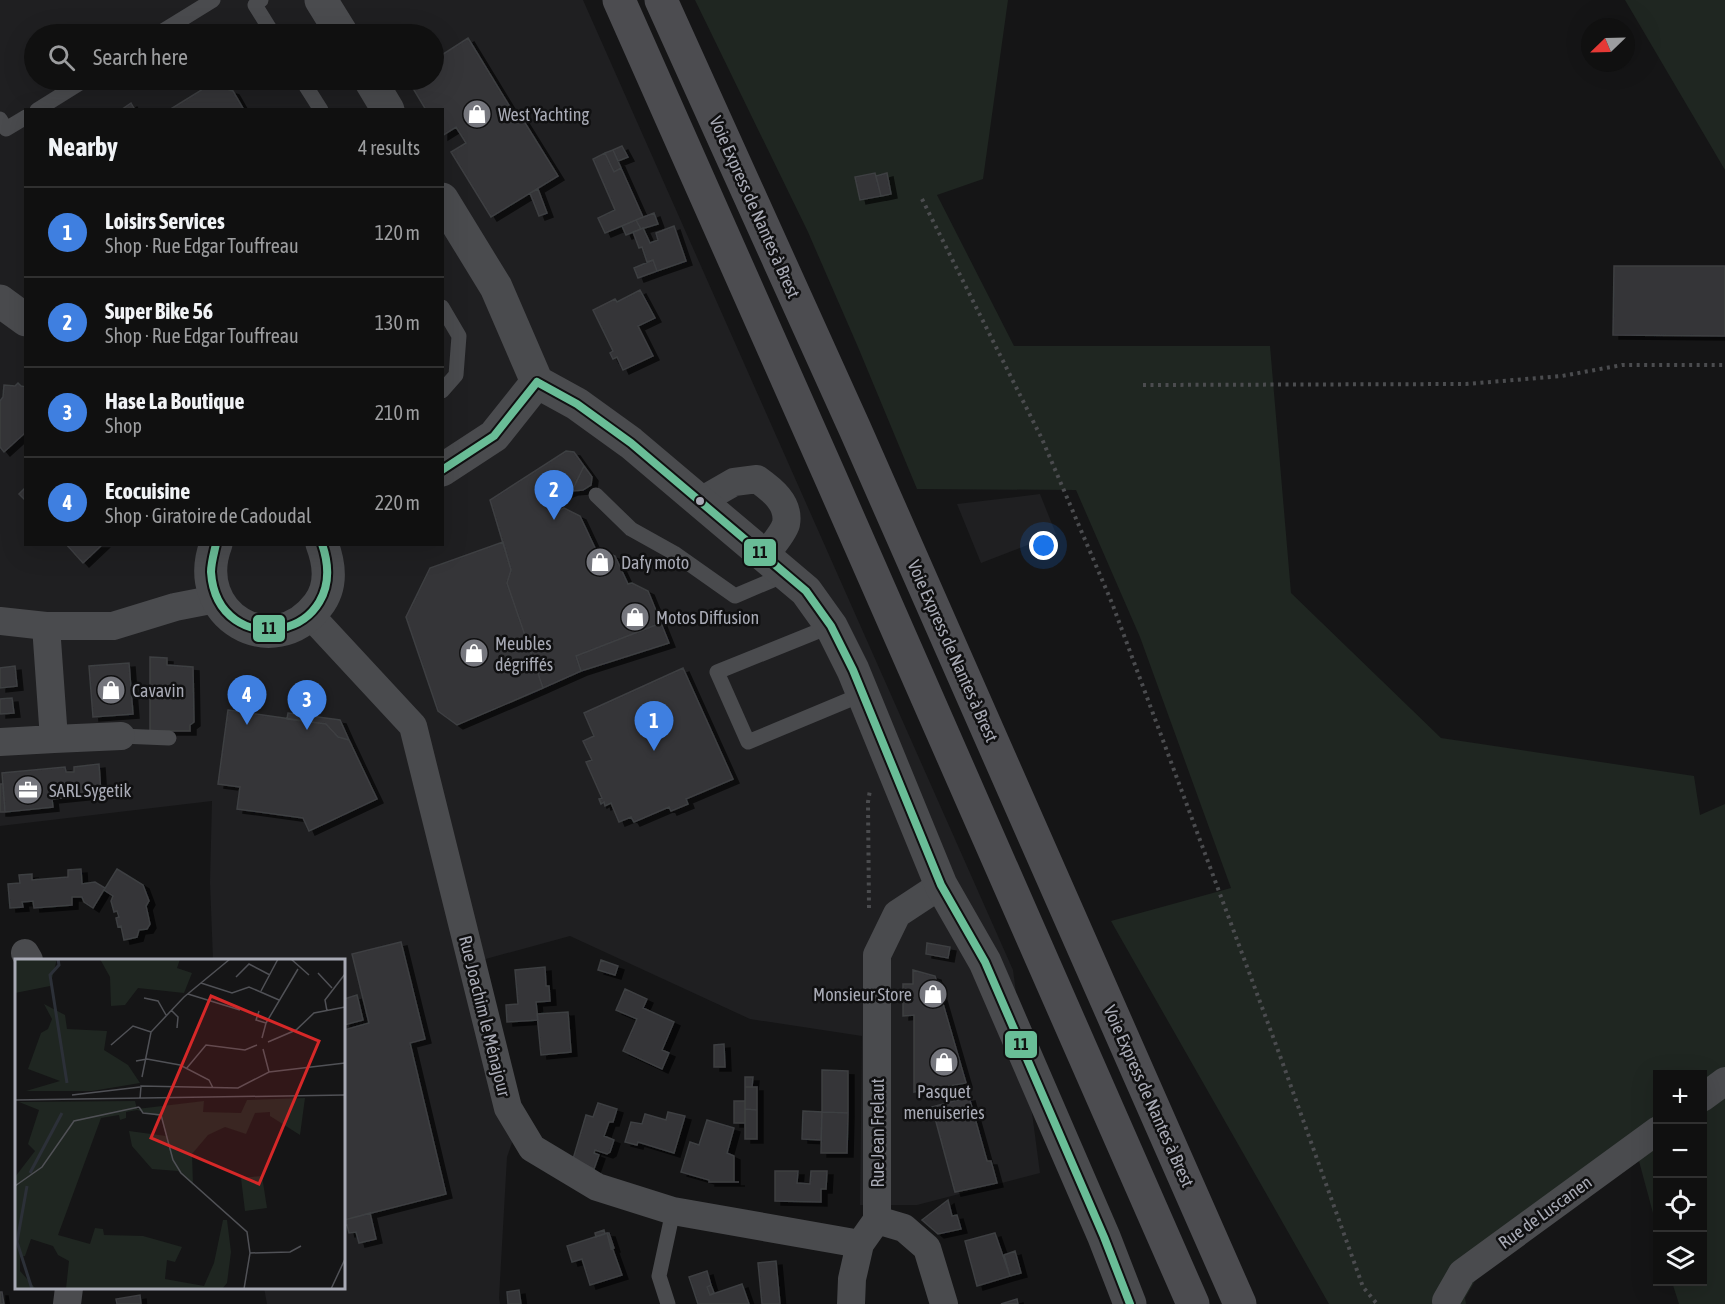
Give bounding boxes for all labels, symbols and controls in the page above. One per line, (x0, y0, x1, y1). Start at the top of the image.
north arrow (1581, 18, 1635, 72)
search box (24, 24, 444, 90)
icon: search (45, 41, 78, 74)
text: Search here (93, 44, 188, 70)
shop icon: West Yachting (461, 98, 493, 130)
place label: West Yachting (498, 104, 589, 125)
street label: Voie Express de Nantes à Brest (705, 113, 805, 301)
text: Nearby (48, 132, 118, 162)
text: 4 results (358, 136, 420, 159)
text: Loisirs Services (105, 208, 225, 234)
text: 1 (63, 221, 72, 244)
text: 120 m (375, 221, 420, 244)
text: Shop · Rue Edgar Touffreau (105, 234, 299, 257)
text: Super Bike 56 (105, 298, 213, 324)
text: 2 (63, 311, 72, 334)
text: 130 m (375, 311, 420, 334)
text: Shop · Rue Edgar Touffreau (105, 324, 299, 347)
text: Hase La Boutique (105, 388, 244, 414)
text: 3 (63, 401, 72, 424)
text: 210 m (375, 401, 420, 424)
text: Shop (105, 414, 142, 437)
pin: 2 (534, 470, 574, 520)
text: Ecocuisine (105, 478, 190, 504)
text: 4 (63, 491, 72, 514)
text: 220 m (375, 491, 420, 514)
unlabelled marker (694, 495, 706, 507)
text: Shop · Giratoire de Cadoudal (105, 504, 311, 527)
your location (1029, 531, 1058, 560)
line badge: 11 (743, 538, 777, 567)
text: 11 (752, 543, 768, 561)
shop icon: Dafy moto (584, 546, 616, 578)
place label: Dafy moto (621, 552, 689, 573)
street label: Voie Express de Nantes à Brest (903, 557, 1003, 745)
shop icon: Motos Diffusion (619, 601, 651, 633)
place label: Motos Diffusion (656, 607, 759, 628)
line badge: 11 (252, 614, 286, 643)
text: 11 (261, 619, 277, 637)
place label: Meubles dégriffés (495, 633, 553, 675)
shop icon: Meubles dégriffés (458, 637, 490, 669)
shop icon: Cavavin (95, 674, 127, 706)
pin: 4 (228, 676, 266, 725)
place label: Cavavin (132, 680, 184, 701)
pin: 3 (288, 680, 326, 730)
pin: 1 (634, 702, 674, 751)
office icon: SARL Sygetik (12, 774, 44, 806)
place label: SARL Sygetik (49, 780, 131, 801)
street label: Rue Joachim le Ménajour (455, 933, 515, 1099)
inset map (15, 959, 345, 1289)
shop icon: Monsieur Store (917, 978, 949, 1010)
place label: Monsieur Store (813, 984, 912, 1005)
street label: Voie Express de Nantes à Brest (1099, 1002, 1199, 1190)
line badge: 11 (1004, 1030, 1038, 1059)
text: 11 (1013, 1035, 1029, 1053)
shop icon: Pasquet menuiseries (928, 1046, 960, 1078)
map controls (1653, 1070, 1707, 1286)
button: + (1653, 1070, 1707, 1124)
street label: Rue Jean Frelaut (867, 1078, 888, 1188)
place label: Pasquet menuiseries (903, 1081, 985, 1123)
button: − (1653, 1124, 1707, 1178)
street label: Rue de Luscanen (1494, 1171, 1596, 1253)
button: locate (1653, 1178, 1707, 1232)
button: layers (1653, 1232, 1707, 1286)

